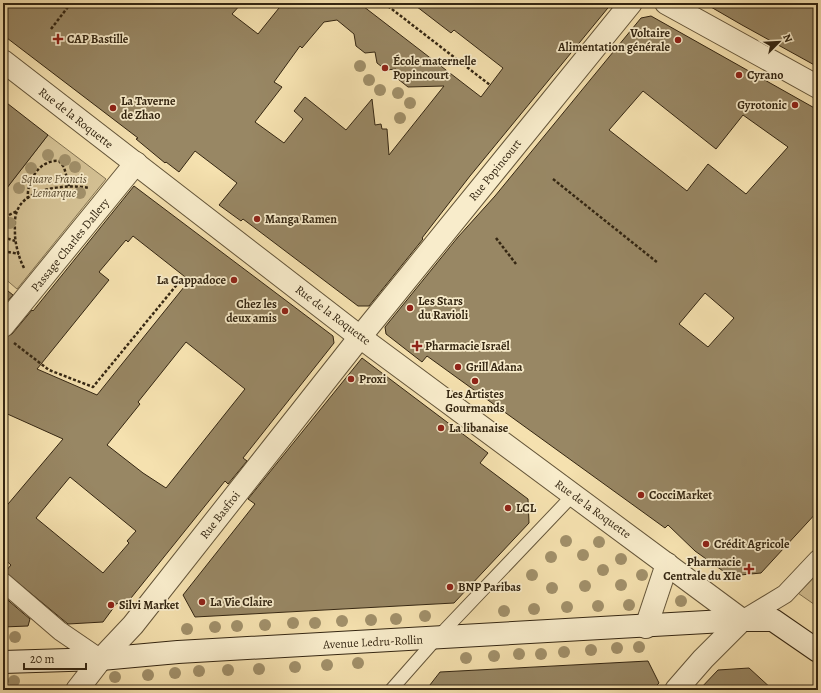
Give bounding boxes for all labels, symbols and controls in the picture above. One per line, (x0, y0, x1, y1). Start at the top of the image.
north arrow (759, 22, 799, 62)
place label: Voltaire Alimentation générale (557, 25, 670, 55)
place label: CAP Bastille (67, 31, 129, 47)
text: N (779, 31, 796, 45)
marker: CAP Bastille (52, 33, 64, 45)
marker: Voltaire Alimentation générale (673, 35, 683, 45)
place label: École maternelle Popincourt (393, 53, 477, 83)
marker: École maternelle Popincourt (380, 63, 390, 73)
place label: Cyrano (747, 67, 783, 83)
marker: Cyrano (734, 70, 744, 80)
street label: Rue de la Roquette (35, 84, 117, 152)
place label: La Taverne de Zhao (121, 93, 176, 123)
place label: Gyrotonic (737, 97, 787, 113)
marker: Gyrotonic (790, 100, 800, 110)
marker: La Taverne de Zhao (108, 103, 118, 113)
street label: Rue Popincourt (465, 136, 525, 204)
park label: Square Francis Lemarque (21, 171, 87, 201)
street label: Passage Charles Dallery (27, 194, 113, 295)
place label: Manga Ramen (265, 211, 337, 227)
marker: Manga Ramen (252, 214, 262, 224)
place label: La Cappadoce (157, 272, 226, 288)
marker: La Cappadoce (229, 275, 239, 285)
street label: Rue de la Roquette (292, 281, 374, 349)
place label: Les Stars du Ravioli (418, 293, 469, 323)
place label: Chez les deux amis (226, 296, 277, 326)
marker: Les Stars du Ravioli (405, 303, 415, 313)
marker: Chez les deux amis (280, 306, 290, 316)
place label: Pharmacie Israël (425, 338, 511, 354)
marker: Pharmacie Israël (412, 341, 422, 351)
place label: Grill Adana (466, 359, 523, 375)
marker: Grill Adana (453, 362, 463, 372)
place label: Proxi (359, 371, 387, 387)
marker: Proxi (346, 374, 356, 384)
marker: Les Artistes Gourmands (470, 376, 480, 386)
place label: Les Artistes Gourmands (445, 386, 505, 416)
place label: La libanaise (449, 420, 509, 436)
marker: La libanaise (436, 423, 446, 433)
street label: Rue de la Roquette (552, 476, 634, 542)
place label: CocciMarket (649, 487, 712, 503)
street label: Rue Basfroi (196, 488, 244, 542)
marker: CocciMarket (636, 490, 646, 500)
place label: LCL (516, 500, 537, 516)
marker: LCL (503, 503, 513, 513)
place label: Crédit Agricole (714, 536, 790, 552)
marker: Crédit Agricole (701, 539, 711, 549)
place label: Pharmacie Centrale du XIe (663, 554, 741, 584)
marker: Pharmacie Centrale du XIe (744, 564, 754, 574)
place label: BNP Paribas (458, 579, 521, 595)
marker: BNP Paribas (445, 582, 455, 592)
place label: La Vie Claire (210, 594, 273, 610)
place label: Silvi Market (119, 597, 179, 613)
marker: La Vie Claire (197, 597, 207, 607)
marker: Silvi Market (106, 600, 116, 610)
street label: Avenue Ledru-Rollin (322, 631, 424, 653)
scale bar (24, 645, 86, 671)
text: 20 m (30, 651, 54, 667)

